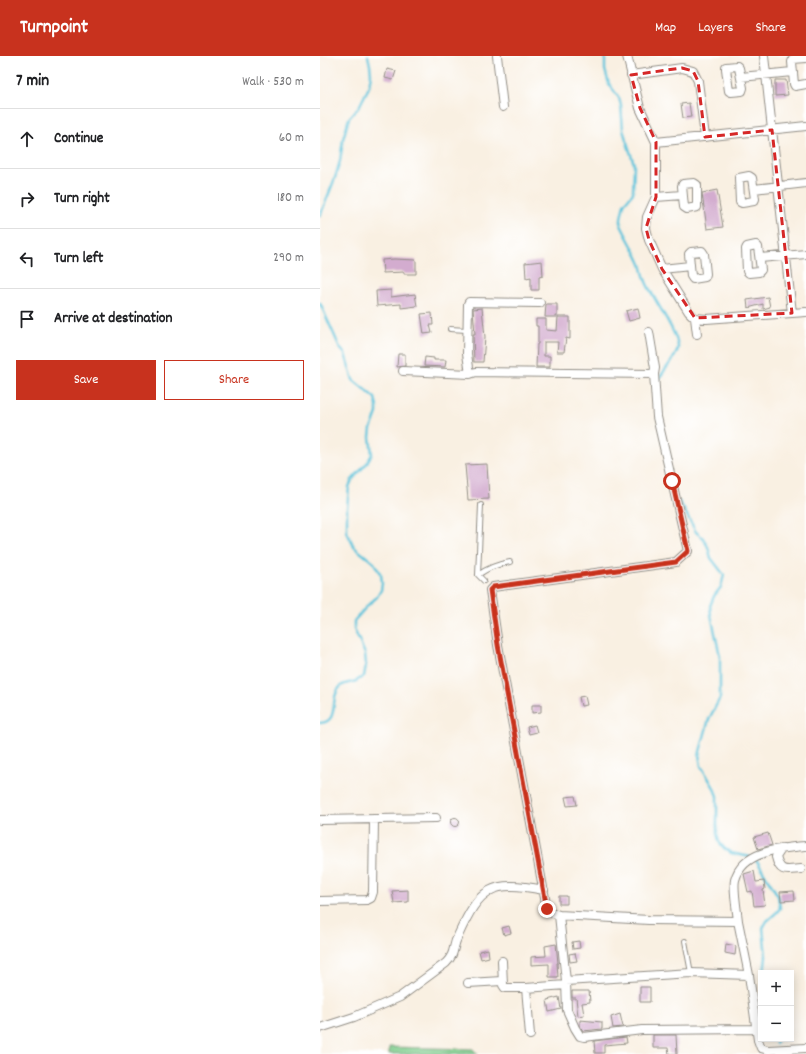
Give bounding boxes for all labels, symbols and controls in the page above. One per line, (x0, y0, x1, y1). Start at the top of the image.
text: Turnpoint (20, 15, 88, 42)
text: Map (655, 18, 676, 38)
text: Layers (698, 18, 733, 38)
text: Share (755, 18, 786, 38)
text: 7 min (16, 70, 49, 94)
text: Walk · 530 m (242, 73, 304, 92)
icon: ahead (16, 128, 38, 150)
text: Continue (54, 128, 103, 150)
text: 60 m (279, 129, 304, 148)
icon: right (16, 188, 38, 210)
text: Turn right (54, 188, 110, 210)
text: 180 m (277, 189, 304, 208)
icon: left (16, 248, 38, 270)
text: Turn left (54, 248, 103, 270)
text: 290 m (273, 249, 304, 268)
icon: arrive (16, 308, 38, 330)
text: Arrive at destination (54, 308, 172, 330)
button: Save (16, 360, 156, 400)
button: Share (164, 360, 304, 400)
route start (663, 472, 681, 490)
route end (538, 900, 556, 918)
map controls (758, 970, 794, 1042)
button: + (758, 970, 794, 1006)
button: − (758, 1006, 794, 1042)

